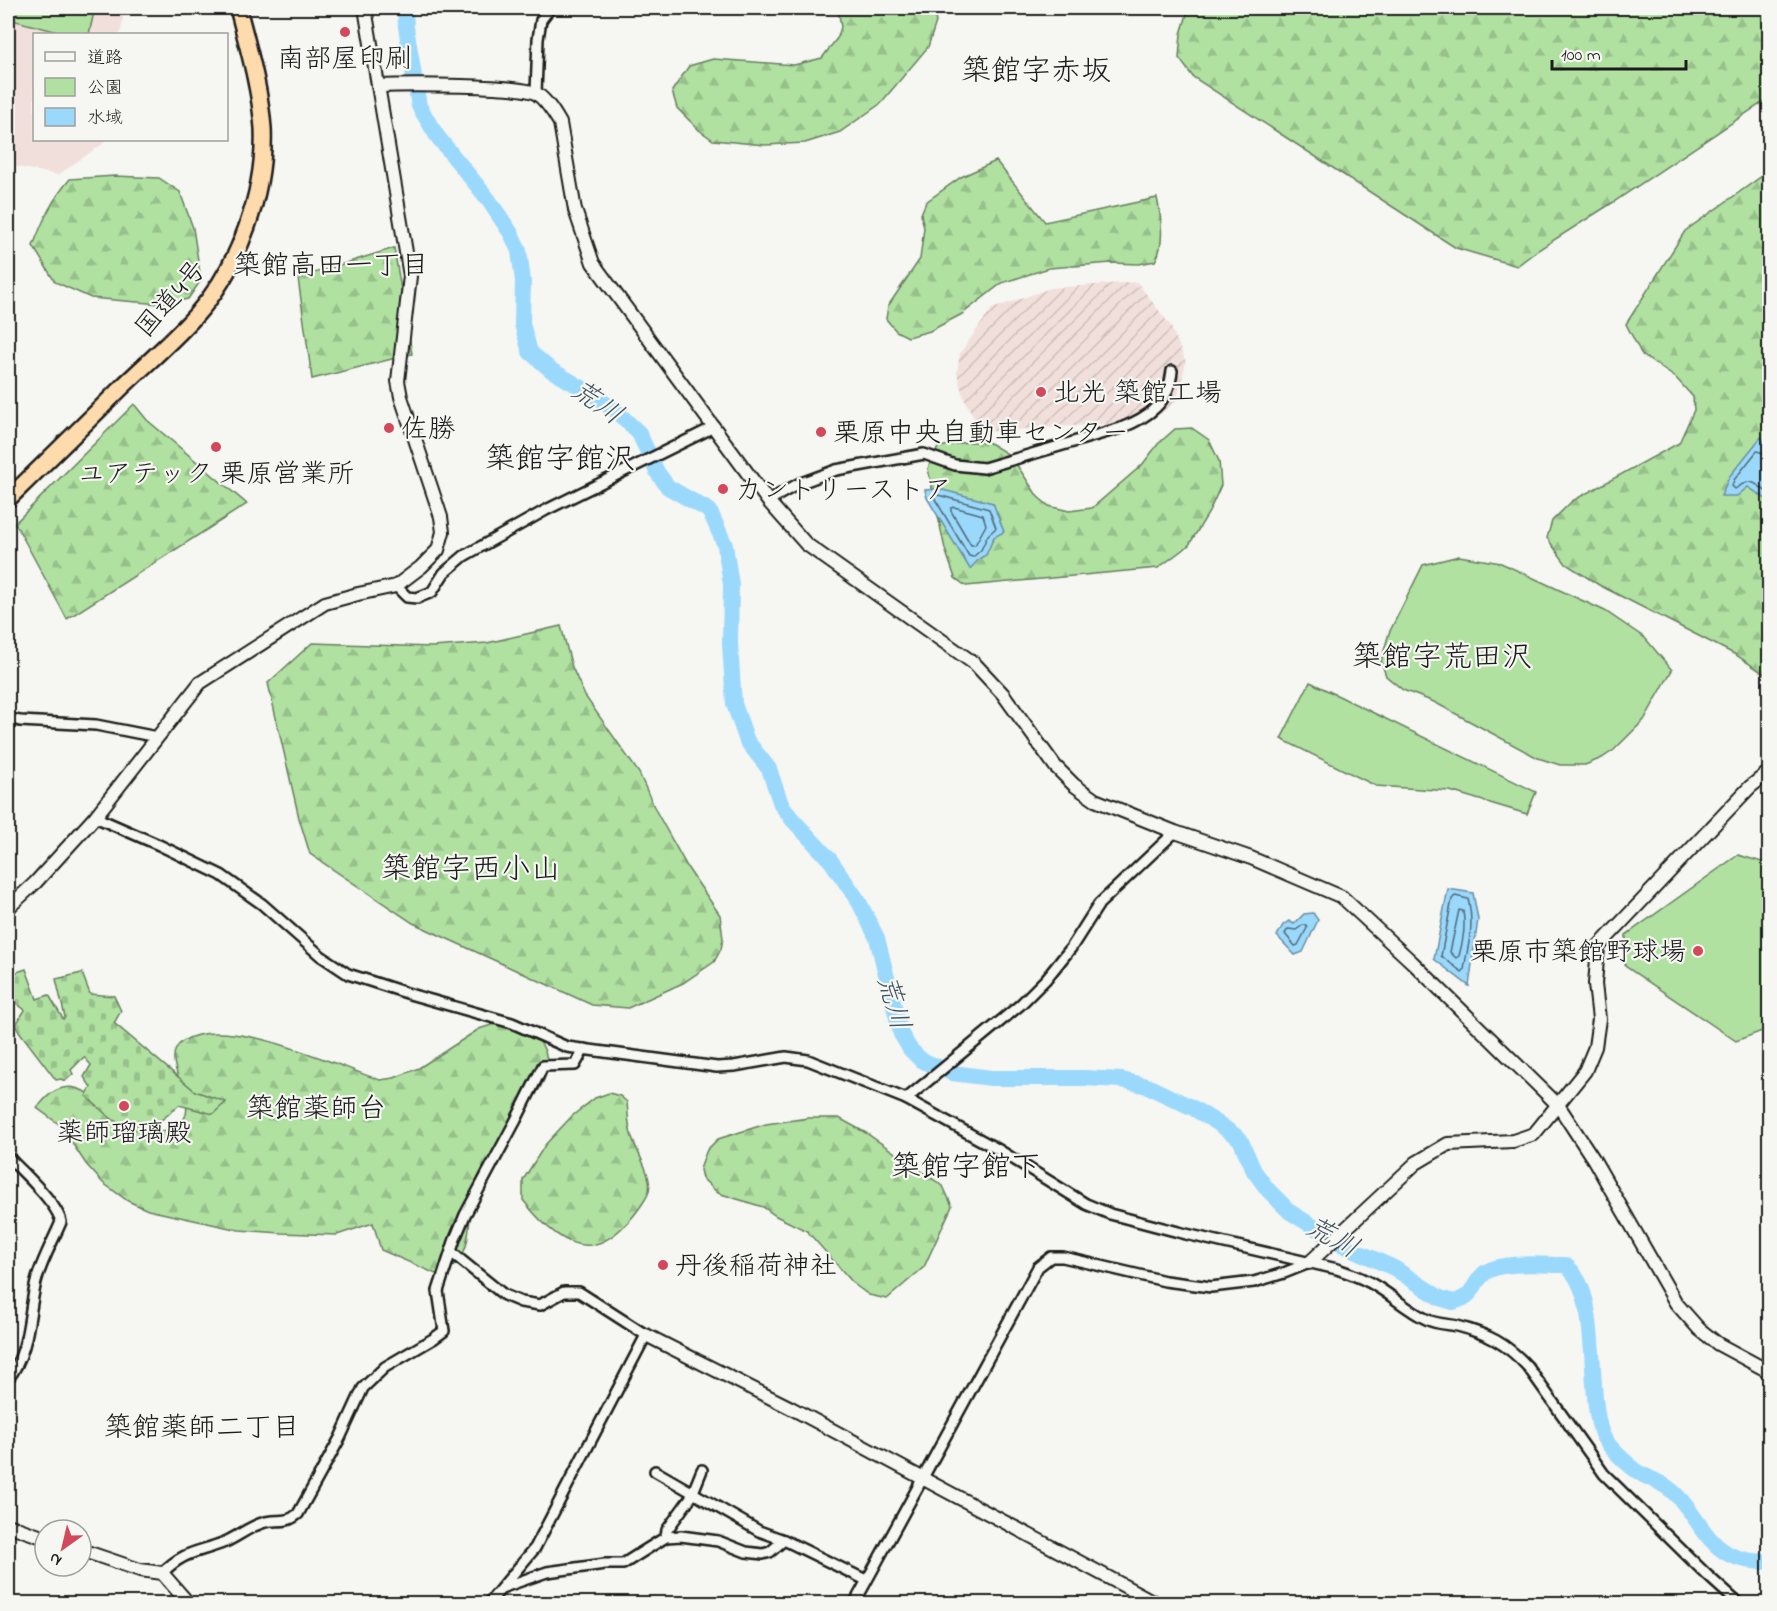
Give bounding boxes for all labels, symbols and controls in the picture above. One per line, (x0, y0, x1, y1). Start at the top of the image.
marker: 南部屋印刷 (338, 25, 352, 39)
legend (33, 33, 228, 141)
scale bar (1552, 33, 1686, 71)
place label: 南部屋印刷 (278, 41, 413, 80)
text: 100 m (1561, 43, 1601, 69)
text: 道路 (87, 46, 123, 72)
district label: 築館字赤坂 (961, 51, 1111, 95)
text: 公園 (87, 76, 123, 102)
text: 水域 (87, 106, 123, 132)
district label: 築館高田一丁目 (233, 247, 429, 288)
street label: 国道4号 (127, 252, 217, 347)
water label: 荒川 (561, 371, 631, 437)
place label: 北光 築館工場 (1053, 375, 1222, 414)
marker: 北光 築館工場 (1034, 385, 1048, 399)
place label: 佐勝 (401, 411, 455, 450)
place label: 栗原中央自動車センター (833, 415, 1129, 454)
marker: 佐勝 (382, 421, 396, 435)
marker: 栗原中央自動車センター (814, 425, 828, 439)
district label: 築館字館沢 (485, 439, 635, 483)
marker: ユアテック 栗原営業所 (209, 440, 223, 454)
place label: ユアテック 栗原営業所 (78, 456, 354, 495)
place label: カントリーストア (735, 472, 952, 511)
marker: カントリーストア (716, 482, 730, 496)
district label: 築館字荒田沢 (1352, 637, 1532, 681)
district label: 築館字西小山 (381, 849, 561, 893)
place label: 栗原市築館野球場 (1470, 934, 1686, 973)
marker: 栗原市築館野球場 (1691, 944, 1705, 958)
water label: 荒川 (864, 970, 919, 1036)
district label: 築館薬師台 (246, 1090, 386, 1131)
marker: 薬師瑠璃殿 (117, 1099, 131, 1113)
place label: 薬師瑠璃殿 (57, 1115, 192, 1154)
district label: 築館字館下 (891, 1147, 1041, 1191)
water label: 荒川 (1297, 1208, 1366, 1271)
place label: 丹後稲荷神社 (675, 1248, 837, 1287)
marker: 丹後稲荷神社 (656, 1258, 670, 1272)
district label: 築館薬師二丁目 (104, 1409, 300, 1450)
north arrow (33, 1518, 93, 1578)
text: N (44, 1546, 67, 1572)

